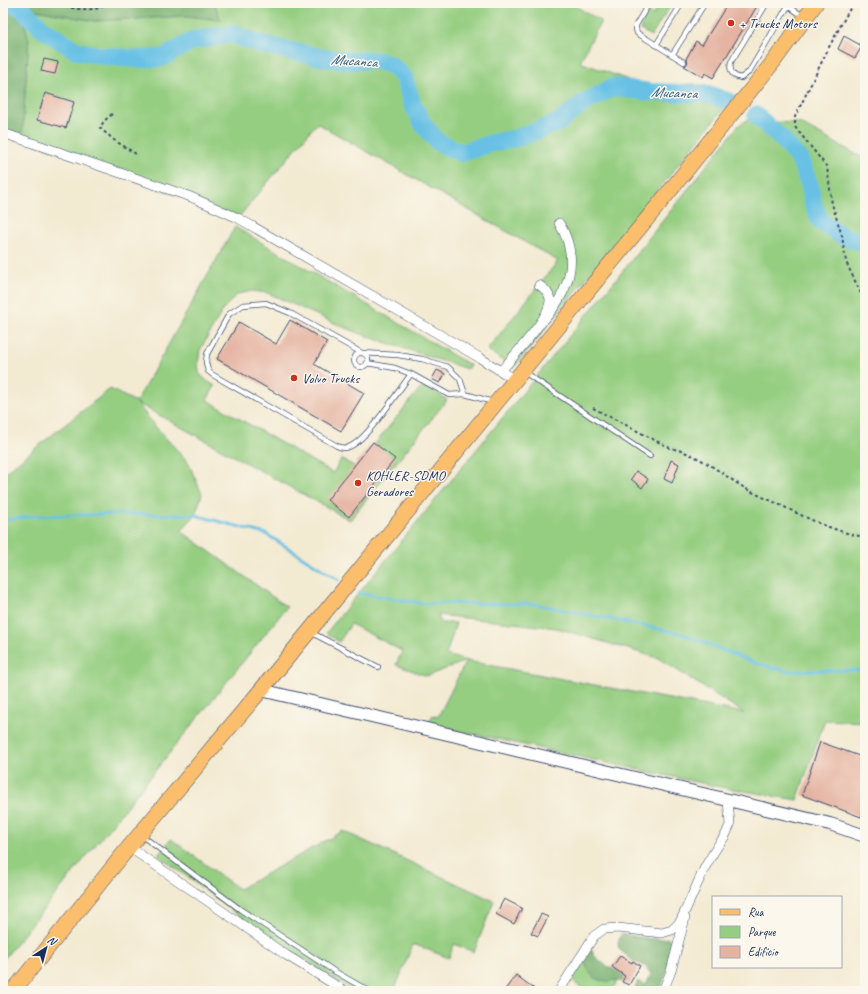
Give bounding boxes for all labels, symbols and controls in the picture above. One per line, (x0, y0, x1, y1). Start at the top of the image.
place label: + Trucks Motors (739, 15, 818, 32)
marker: + Trucks Motors (726, 18, 736, 28)
water label: Mucanca (330, 50, 379, 72)
water label: Mucanca (651, 83, 699, 103)
place label: Volvo Trucks (302, 370, 360, 387)
marker: Volvo Trucks (289, 373, 299, 383)
place label: KOHLER-SDMO Geradores (366, 467, 447, 500)
marker: KOHLER-SDMO Geradores (353, 478, 363, 488)
legend (712, 896, 842, 968)
text: Rua (748, 904, 765, 920)
text: Parque (748, 924, 777, 940)
north arrow (26, 928, 66, 968)
text: N (45, 932, 61, 949)
text: Edifício (748, 944, 780, 960)

